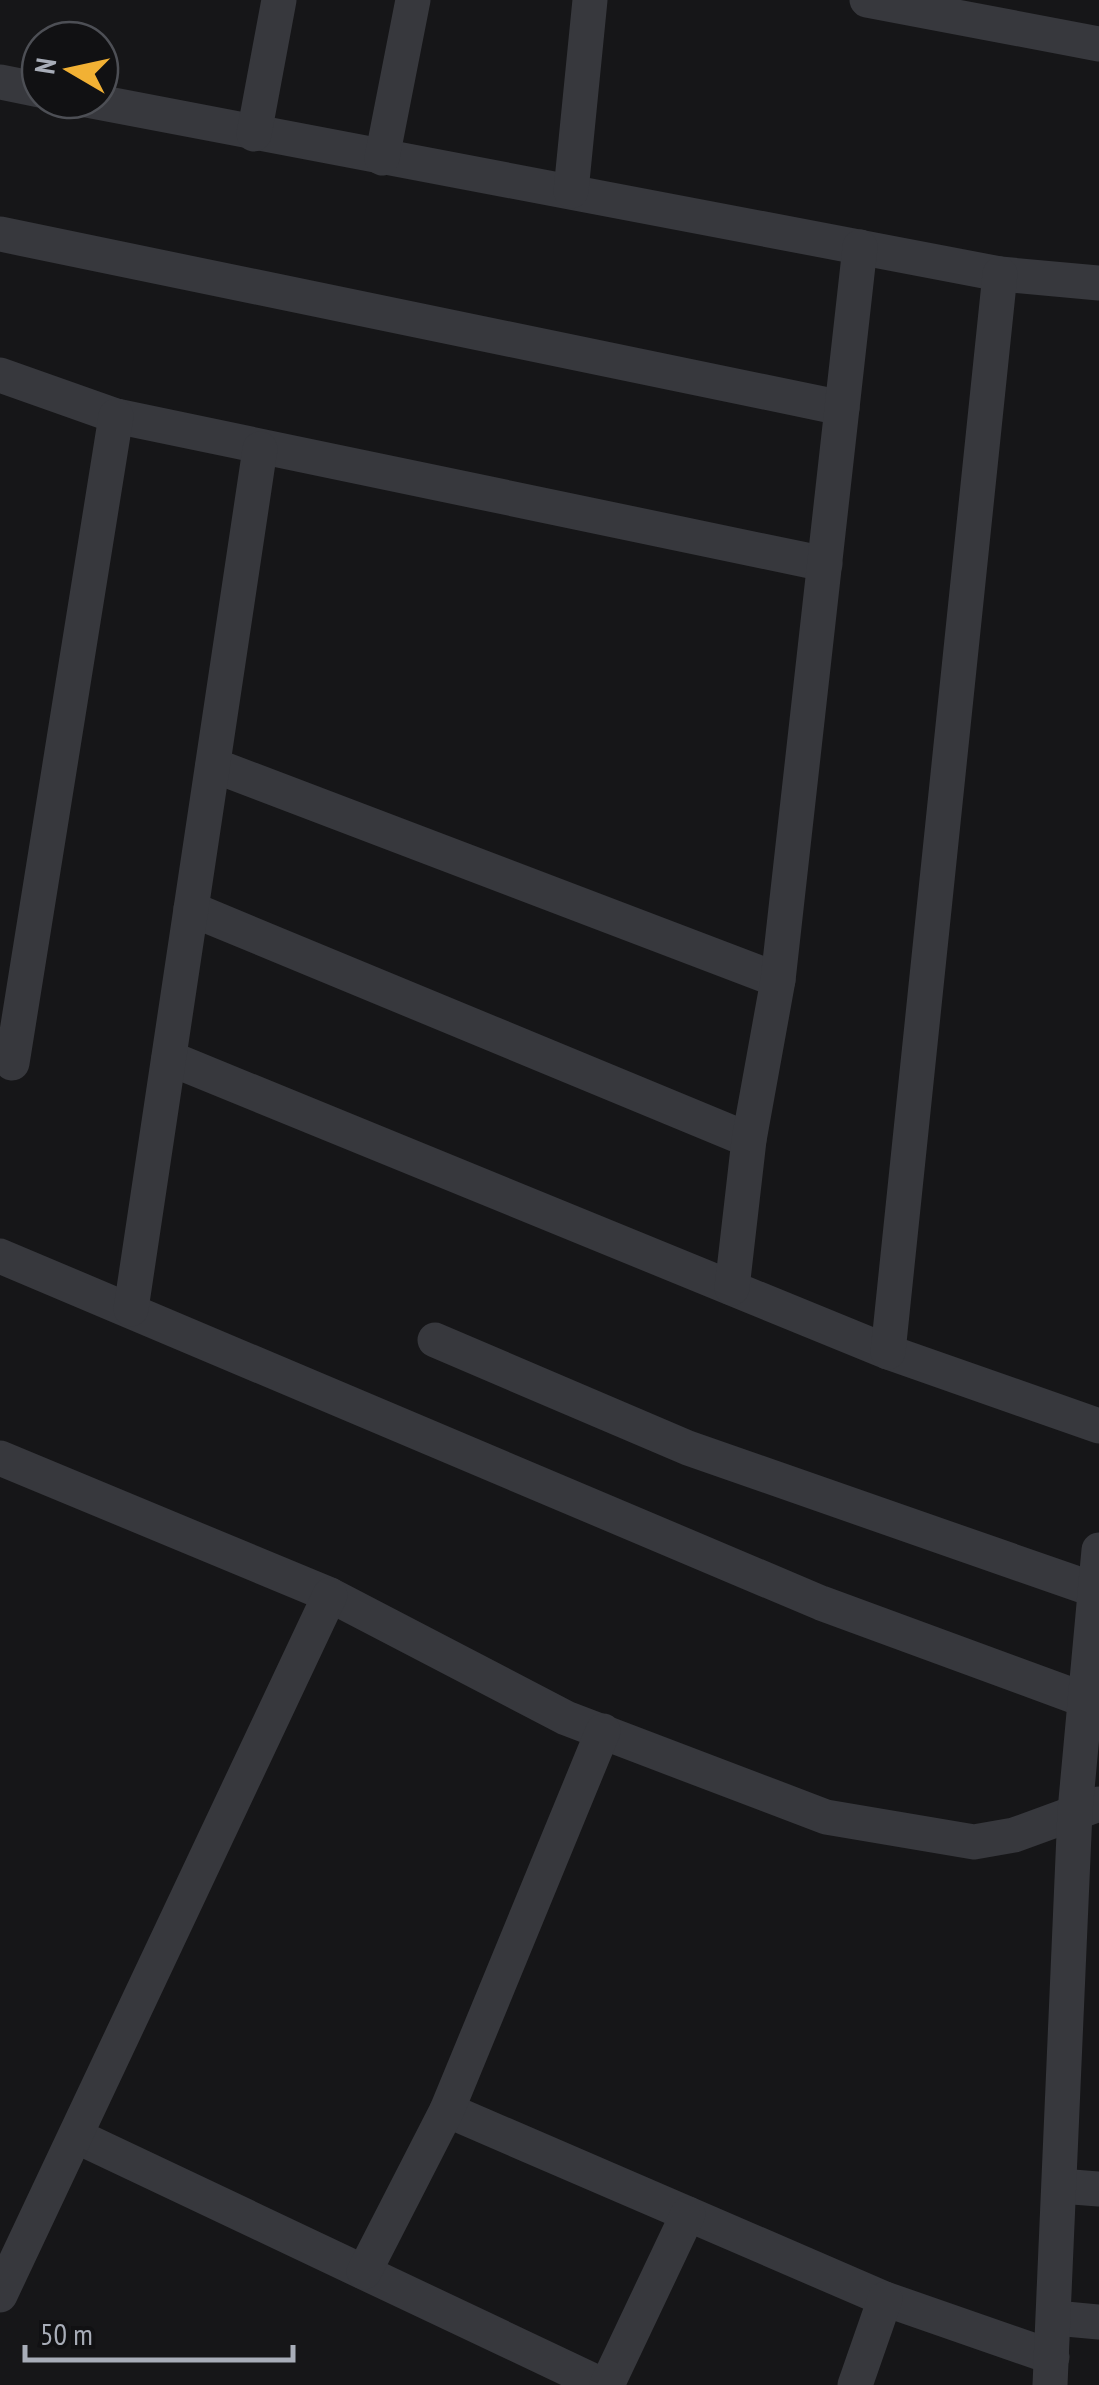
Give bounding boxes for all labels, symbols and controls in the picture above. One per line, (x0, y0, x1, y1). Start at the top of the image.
north arrow (20, 20, 120, 120)
text: N (25, 56, 64, 76)
scale bar (25, 2300, 292, 2362)
text: 50 m (40, 2314, 93, 2353)

